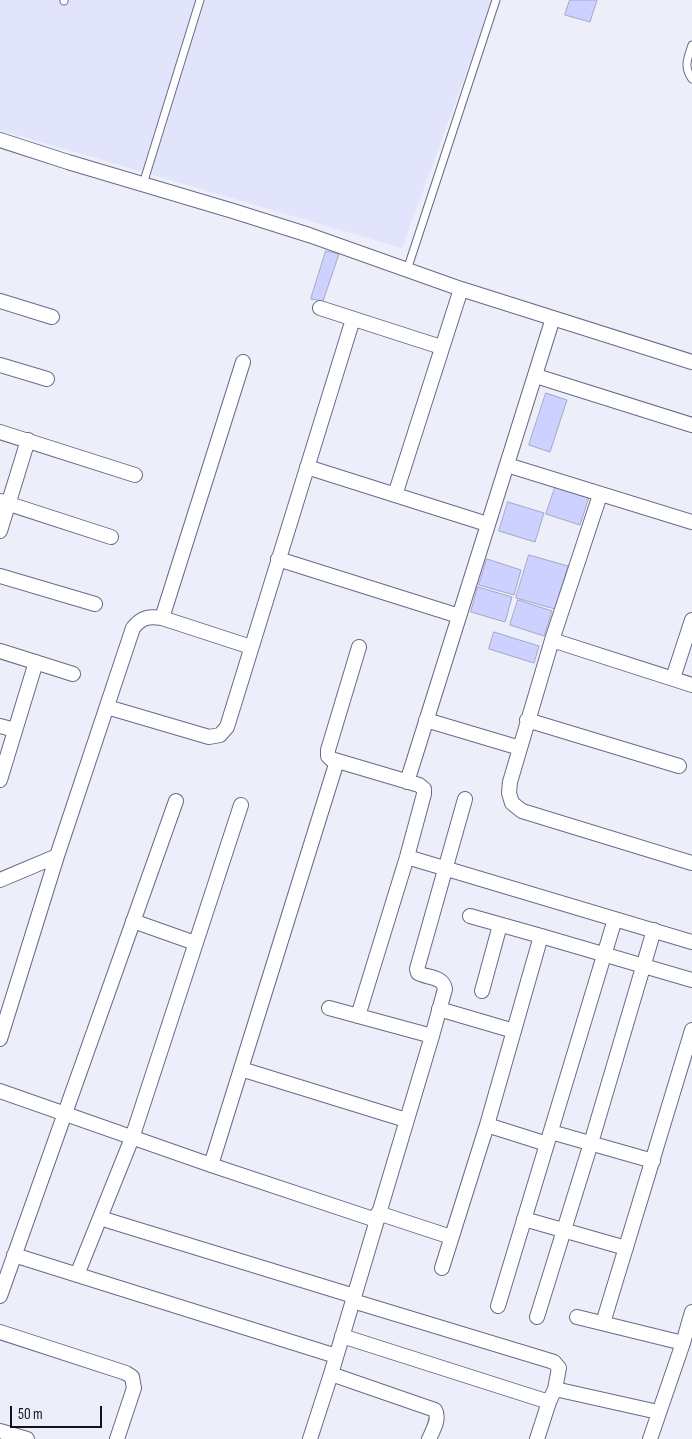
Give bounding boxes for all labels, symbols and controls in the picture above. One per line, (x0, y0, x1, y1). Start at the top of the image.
scale bar (12, 1396, 105, 1428)
text: 50 m (18, 1405, 43, 1424)

